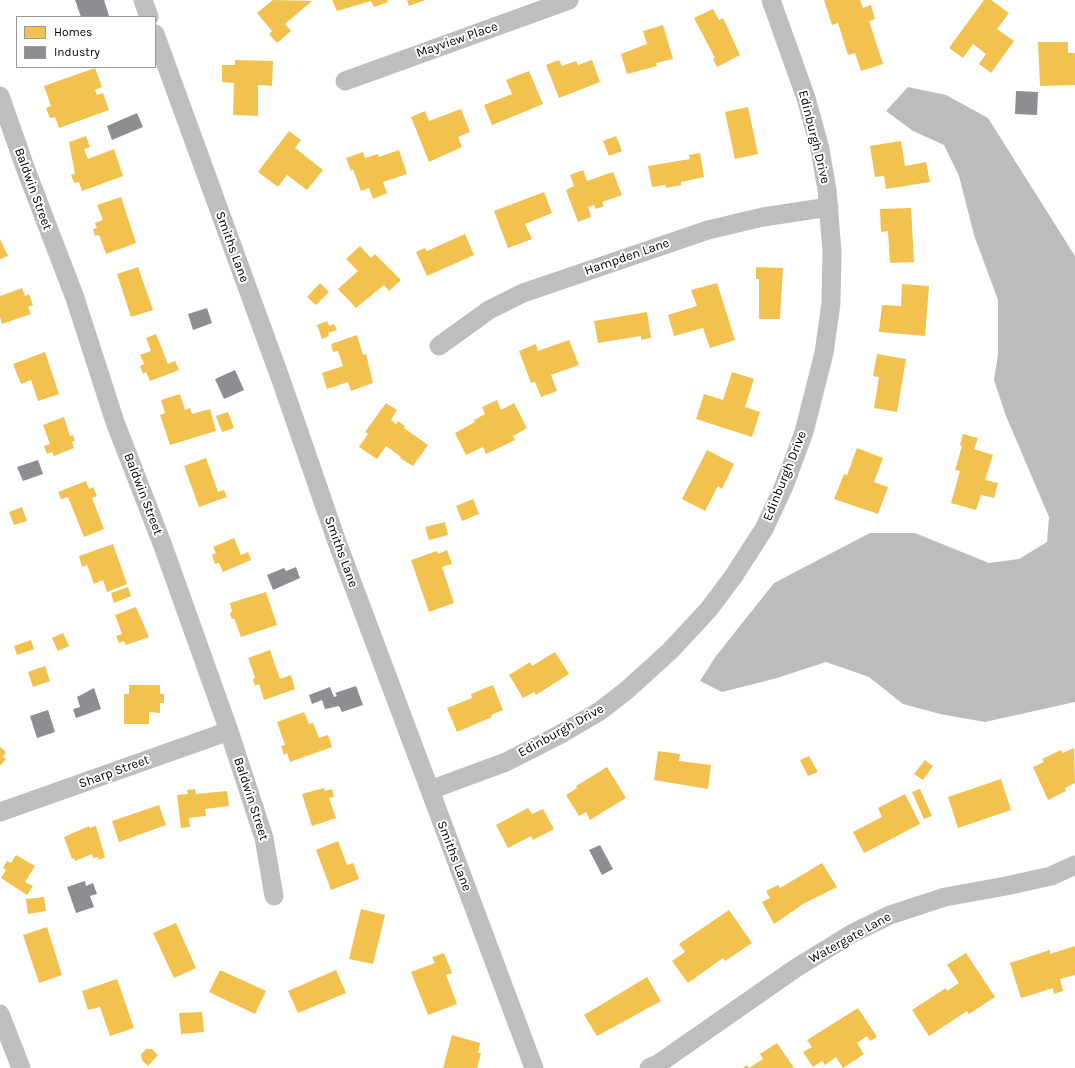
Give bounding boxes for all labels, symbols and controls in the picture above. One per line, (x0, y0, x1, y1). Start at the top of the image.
legend (16, 16, 156, 68)
street label: Mayview Place (414, 19, 500, 61)
text: Homes (54, 25, 92, 39)
text: Industry (54, 45, 100, 59)
street label: Edinburgh Drive (795, 89, 833, 185)
street label: Baldwin Street (11, 146, 55, 232)
street label: Smiths Lane (212, 209, 252, 285)
street label: Hampden Lane (583, 235, 671, 279)
street label: Edinburgh Drive (760, 429, 810, 523)
street label: Baldwin Street (120, 451, 166, 537)
street label: Smiths Lane (321, 514, 361, 590)
street label: Edinburgh Drive (515, 701, 607, 761)
street label: Sharp Street (77, 752, 151, 792)
street label: Baldwin Street (230, 755, 272, 843)
street label: Smiths Lane (433, 819, 475, 893)
street label: Watergate Lane (806, 909, 894, 967)

